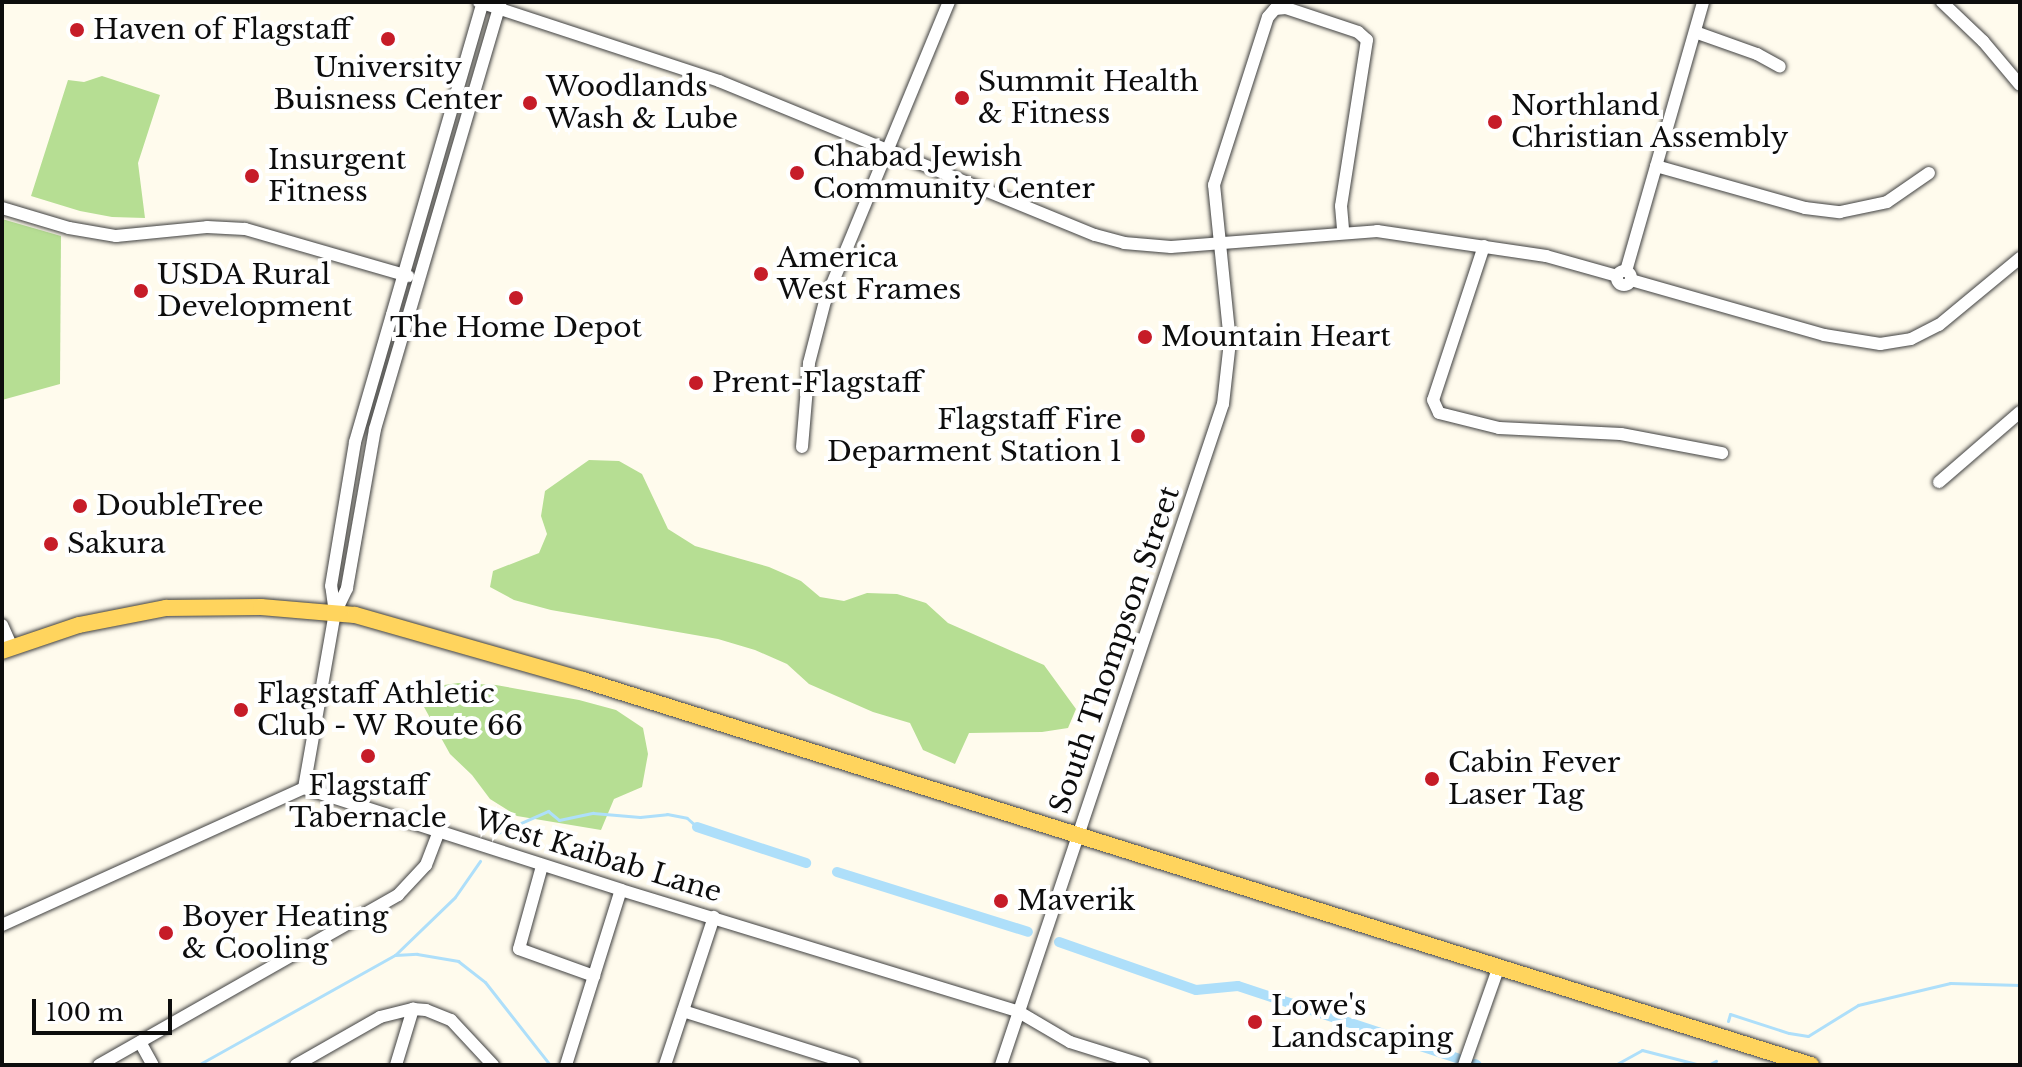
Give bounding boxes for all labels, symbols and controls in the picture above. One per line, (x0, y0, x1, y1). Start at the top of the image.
place label: Haven of Flagstaff (93, 13, 351, 47)
marker: Haven of Flagstaff (68, 21, 86, 39)
marker: University Buisness Center (379, 30, 397, 48)
place label: University Buisness Center (274, 51, 502, 117)
place label: Summit Health & Fitness (978, 65, 1199, 131)
place label: Woodlands Wash & Lube (546, 70, 738, 136)
marker: Summit Health & Fitness (953, 89, 971, 107)
place label: Northland Christian Assembly (1511, 89, 1790, 155)
marker: Woodlands Wash & Lube (521, 94, 539, 112)
marker: Northland Christian Assembly (1486, 113, 1504, 131)
place label: Chabad Jewish Community Center (813, 140, 1096, 206)
place label: Insurgent Fitness (268, 143, 406, 209)
marker: Chabad Jewish Community Center (788, 164, 806, 182)
marker: Insurgent Fitness (243, 167, 261, 185)
place label: America West Frames (777, 241, 961, 307)
place label: USDA Rural Development (157, 258, 352, 324)
marker: America West Frames (752, 265, 770, 283)
marker: USDA Rural Development (132, 282, 150, 300)
marker: The Home Depot (507, 289, 525, 307)
place label: The Home Depot (390, 311, 642, 345)
place label: Mountain Heart (1161, 320, 1391, 354)
marker: Mountain Heart (1136, 328, 1154, 346)
place label: Prent-Flagstaff (712, 366, 922, 400)
marker: Prent-Flagstaff (687, 374, 705, 392)
place label: Flagstaff Fire Deparment Station 1 (827, 403, 1122, 469)
marker: Flagstaff Fire Deparment Station 1 (1129, 427, 1147, 445)
street label: South Thompson Street (1043, 482, 1187, 818)
place label: DoubleTree (96, 489, 264, 523)
marker: DoubleTree (71, 497, 89, 515)
place label: Sakura (67, 527, 165, 561)
marker: Sakura (42, 535, 60, 553)
place label: Flagstaff Athletic Club - W Route 66 (257, 677, 525, 743)
marker: Flagstaff Athletic Club - W Route 66 (232, 701, 250, 719)
place label: Cabin Fever Laser Tag (1448, 746, 1620, 812)
marker: Flagstaff Tabernacle (359, 747, 377, 765)
place label: Flagstaff Tabernacle (289, 769, 447, 835)
marker: Cabin Fever Laser Tag (1423, 770, 1441, 788)
street label: West Kaibab Lane (470, 802, 726, 910)
place label: Maverik (1017, 884, 1135, 918)
marker: Maverik (992, 892, 1010, 910)
place label: Boyer Heating & Cooling (182, 900, 389, 966)
marker: Boyer Heating & Cooling (157, 924, 175, 942)
scale bar (36, 983, 176, 1033)
place label: Lowe's Landscaping (1271, 989, 1453, 1055)
text: 100 m (46, 998, 124, 1027)
marker: Lowe's Landscaping (1246, 1013, 1264, 1031)

